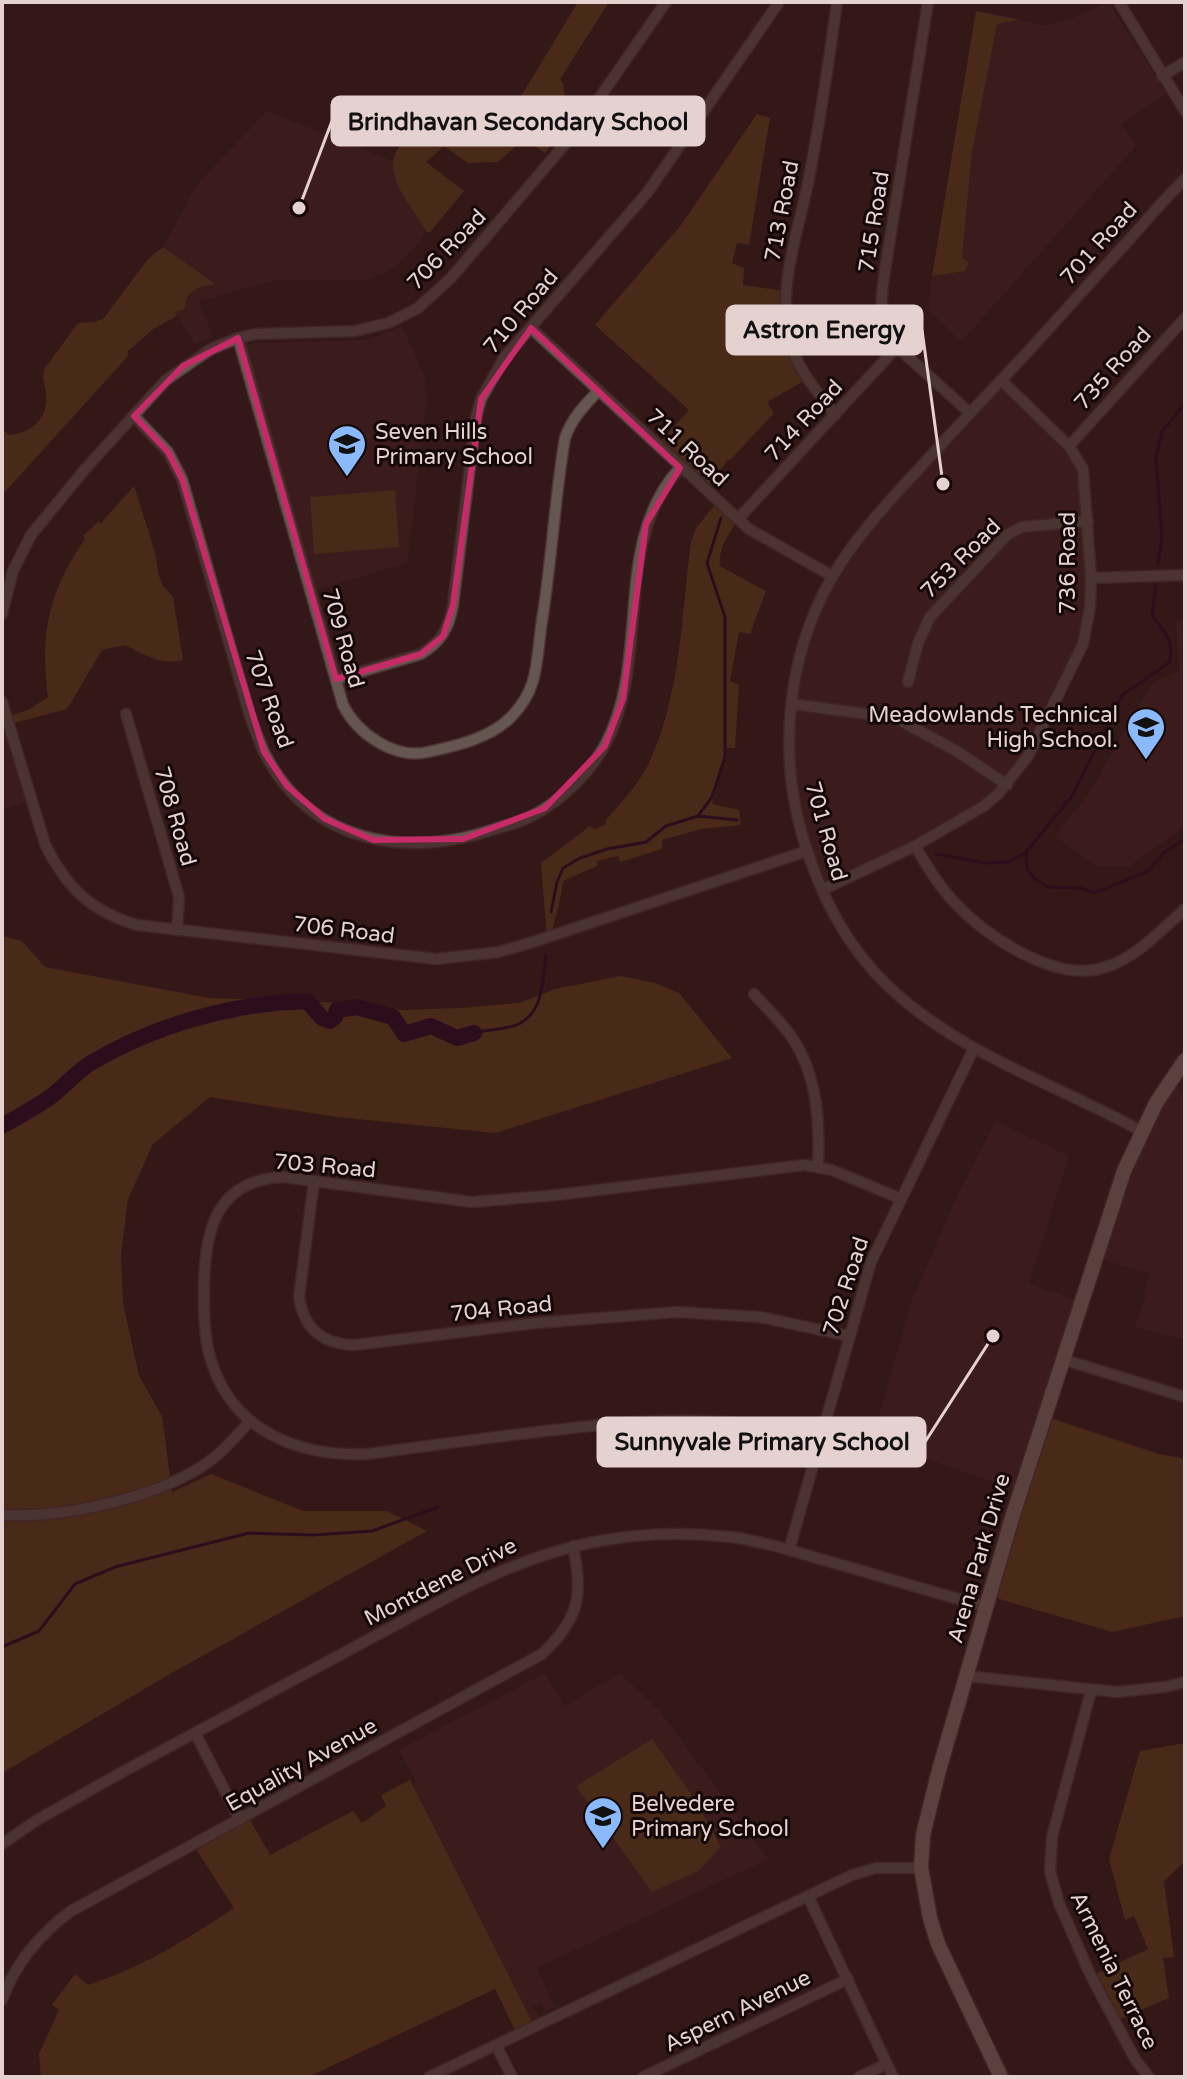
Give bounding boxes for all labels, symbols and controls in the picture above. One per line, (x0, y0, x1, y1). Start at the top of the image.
callout: Brindhavan Secondary School (332, 97, 704, 145)
text: Brindhavan Secondary School (348, 108, 688, 137)
street label: 713 Road (759, 158, 805, 264)
street label: 715 Road (853, 170, 895, 275)
street label: 701 Road (1055, 197, 1143, 290)
street label: 706 Road (402, 204, 492, 296)
street label: 710 Road (478, 264, 564, 359)
callout: Astron Energy (727, 306, 922, 354)
text: Astron Energy (743, 316, 906, 345)
street label: 735 Road (1069, 322, 1157, 415)
street label: 714 Road (759, 374, 848, 467)
street label: 711 Road (641, 403, 734, 492)
place label: Seven Hills Primary School (375, 419, 533, 470)
school or university icon: Seven Hills Primary School (326, 423, 368, 478)
street label: 736 Road (1055, 512, 1081, 614)
street label: 753 Road (915, 513, 1006, 604)
street label: 709 Road (316, 585, 370, 691)
street label: 707 Road (239, 647, 299, 752)
place label: Meadowlands Technical High School. (868, 702, 1118, 753)
school or university icon: Meadowlands Technical High School. (1125, 706, 1167, 761)
street label: 708 Road (148, 763, 202, 869)
street label: 701 Road (799, 778, 853, 884)
street label: 706 Road (291, 911, 396, 949)
street label: 703 Road (273, 1149, 377, 1183)
street label: 702 Road (818, 1234, 874, 1339)
street label: 704 Road (449, 1291, 553, 1327)
callout: Sunnyvale Primary School (598, 1418, 925, 1466)
text: Sunnyvale Primary School (614, 1428, 910, 1457)
street label: Arena Park Drive (942, 1470, 1016, 1646)
street label: Montdene Drive (360, 1532, 521, 1632)
street label: Equality Avenue (221, 1713, 382, 1817)
place label: Belvedere Primary School (631, 1791, 789, 1842)
school or university icon: Belvedere Primary School (582, 1795, 624, 1850)
street label: Armenia Terrace (1065, 1887, 1164, 2053)
street label: Aspern Avenue (660, 1964, 815, 2058)

